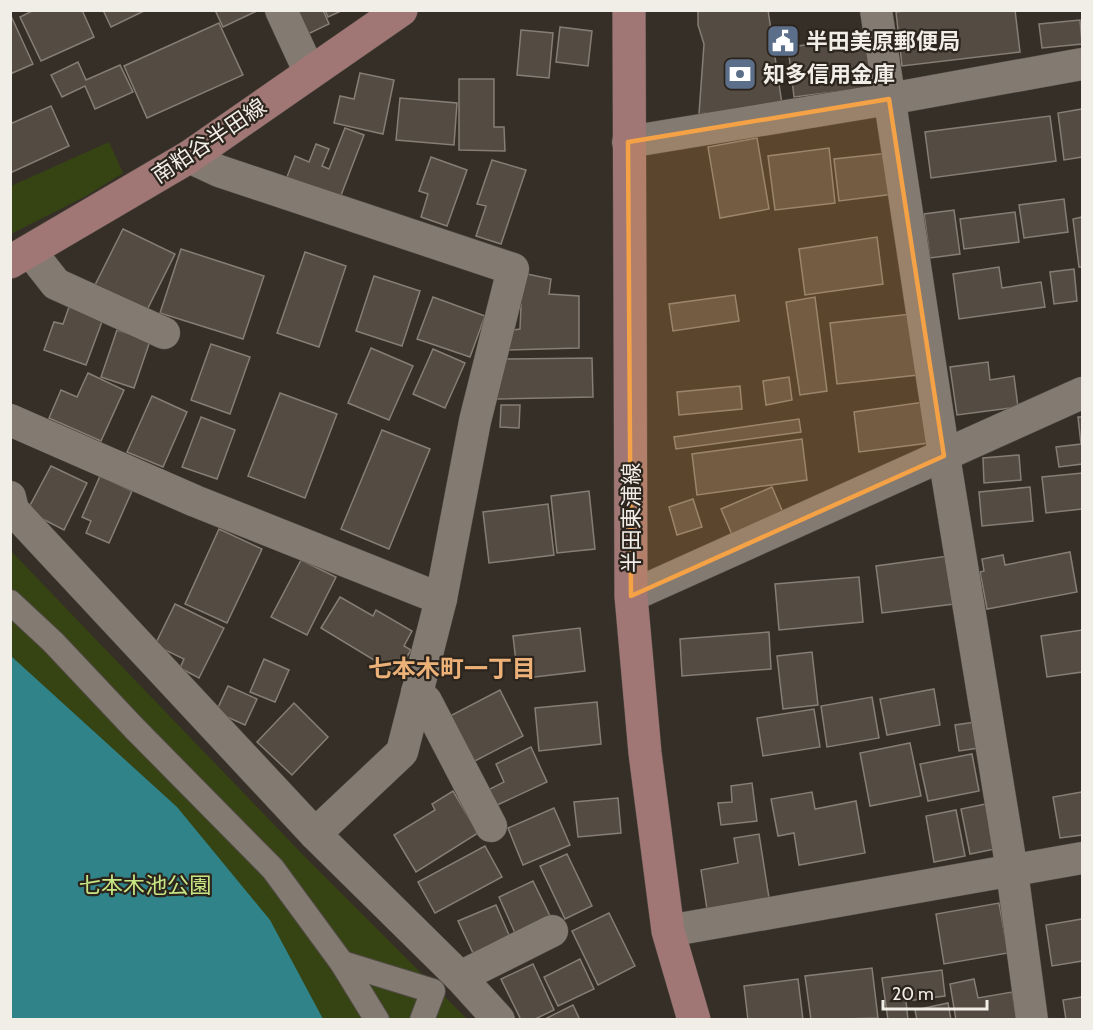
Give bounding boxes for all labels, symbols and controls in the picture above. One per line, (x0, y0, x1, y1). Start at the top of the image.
public building icon: 半田美原郵便局 (765, 23, 801, 59)
place label: 半田美原郵便局 (806, 28, 960, 55)
bank icon: 知多信用金庫 (722, 56, 758, 92)
place label: 知多信用金庫 (763, 61, 895, 88)
street label: 南粕谷半田線 (147, 93, 271, 189)
street label: 半田東浦線 (618, 463, 645, 573)
district label: 七本木町一丁目 (368, 654, 536, 683)
park label: 七本木池公園 (79, 872, 211, 899)
scale bar (883, 973, 986, 1011)
text: 20 m (892, 983, 934, 1005)

